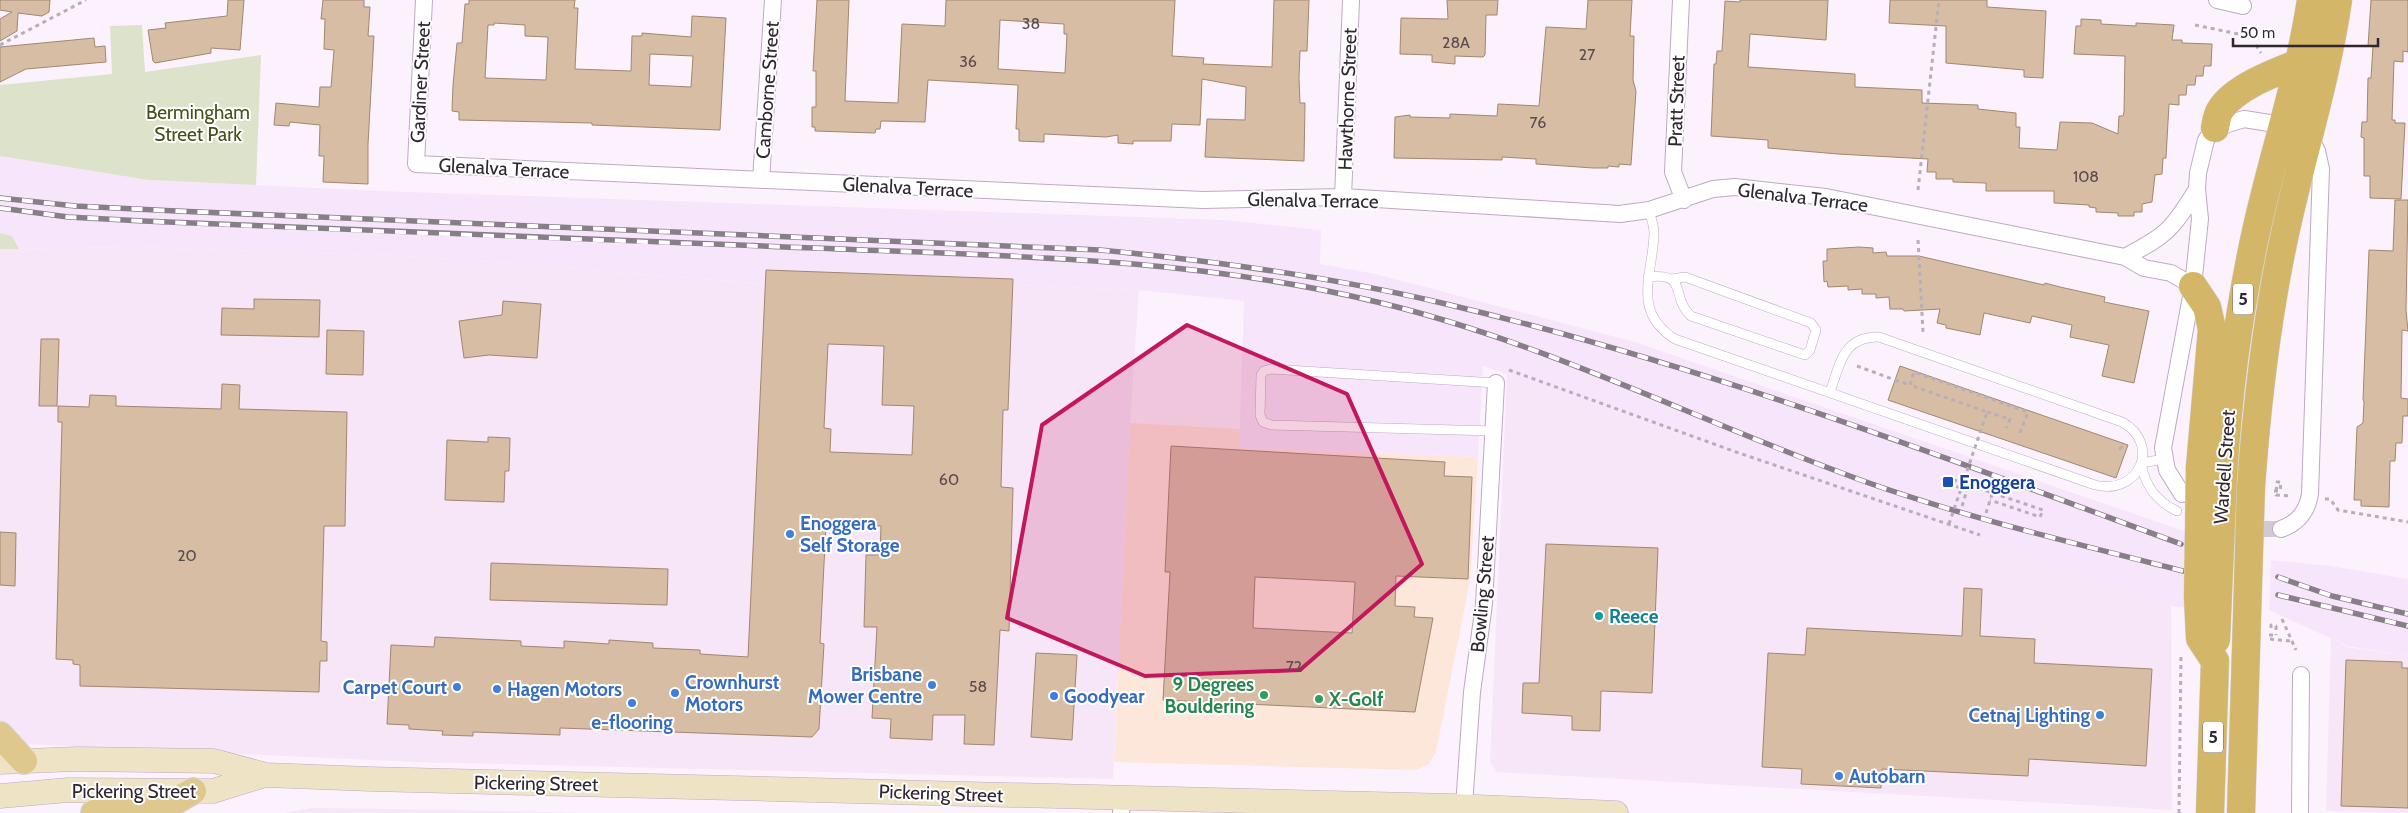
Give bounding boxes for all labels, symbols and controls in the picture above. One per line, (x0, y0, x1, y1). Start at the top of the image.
house number: 38 (1022, 14, 1040, 33)
scale bar (2233, 15, 2378, 47)
street label: Gardiner Street (406, 20, 435, 143)
street label: Camborne Street (751, 20, 784, 160)
text: 50 m (2240, 24, 2275, 42)
street label: Hawthorne Street (1334, 27, 1361, 171)
house number: 28A (1442, 33, 1470, 52)
house number: 27 (1579, 45, 1595, 64)
house number: 36 (959, 52, 977, 71)
street label: Pratt Street (1663, 54, 1690, 147)
park label: Bermingham Street Park (146, 101, 250, 146)
house number: 76 (1530, 113, 1546, 132)
street label: Glenalva Terrace (438, 154, 570, 183)
house number: 108 (2073, 167, 2099, 186)
street label: Glenalva Terrace (842, 173, 974, 202)
street label: Glenalva Terrace (1736, 178, 1870, 217)
street label: Glenalva Terrace (1247, 188, 1379, 213)
road number: 5 (2233, 284, 2253, 314)
street label: Wardell Street (2209, 409, 2240, 525)
house number: 60 (939, 470, 959, 489)
place label: Enoggera (1959, 471, 2036, 494)
marker: Enoggera (1941, 475, 1955, 489)
place label: Enoggera Self Storage (800, 512, 900, 557)
marker: Enoggera Self Storage (784, 528, 796, 540)
street label: Bowling Street (1466, 534, 1499, 653)
house number: 20 (177, 546, 197, 565)
place label: Reece (1609, 605, 1659, 628)
marker: Reece (1593, 610, 1605, 622)
house number: 72 (1286, 657, 1302, 676)
place label: Brisbane Mower Centre (808, 663, 922, 708)
place label: Crownhurst Motors (685, 671, 780, 716)
place label: 9 Degrees Bouldering (1164, 673, 1254, 718)
place label: Carpet Court (343, 676, 447, 699)
house number: 58 (969, 677, 987, 696)
place label: Hagen Motors (507, 678, 622, 701)
marker: Brisbane Mower Centre (926, 679, 938, 691)
marker: Carpet Court (451, 681, 463, 693)
marker: Hagen Motors (491, 683, 503, 695)
place label: Goodyear (1064, 685, 1145, 708)
marker: Crownhurst Motors (669, 687, 681, 699)
place label: X-Golf (1328, 688, 1384, 711)
marker: 9 Degrees Bouldering (1258, 689, 1270, 701)
marker: Goodyear (1048, 690, 1060, 702)
marker: X-Golf (1313, 693, 1325, 705)
marker: e-flooring (626, 697, 638, 709)
place label: Cetnaj Lighting (1968, 704, 2090, 727)
marker: Cetnaj Lighting (2094, 709, 2106, 721)
place label: e-flooring (591, 711, 673, 734)
road number: 5 (2203, 722, 2223, 752)
place label: Autobarn (1849, 765, 1926, 788)
marker: Autobarn (1833, 770, 1845, 782)
street label: Pickering Street (474, 771, 599, 796)
street label: Pickering Street (72, 780, 197, 803)
street label: Pickering Street (878, 780, 1004, 807)

